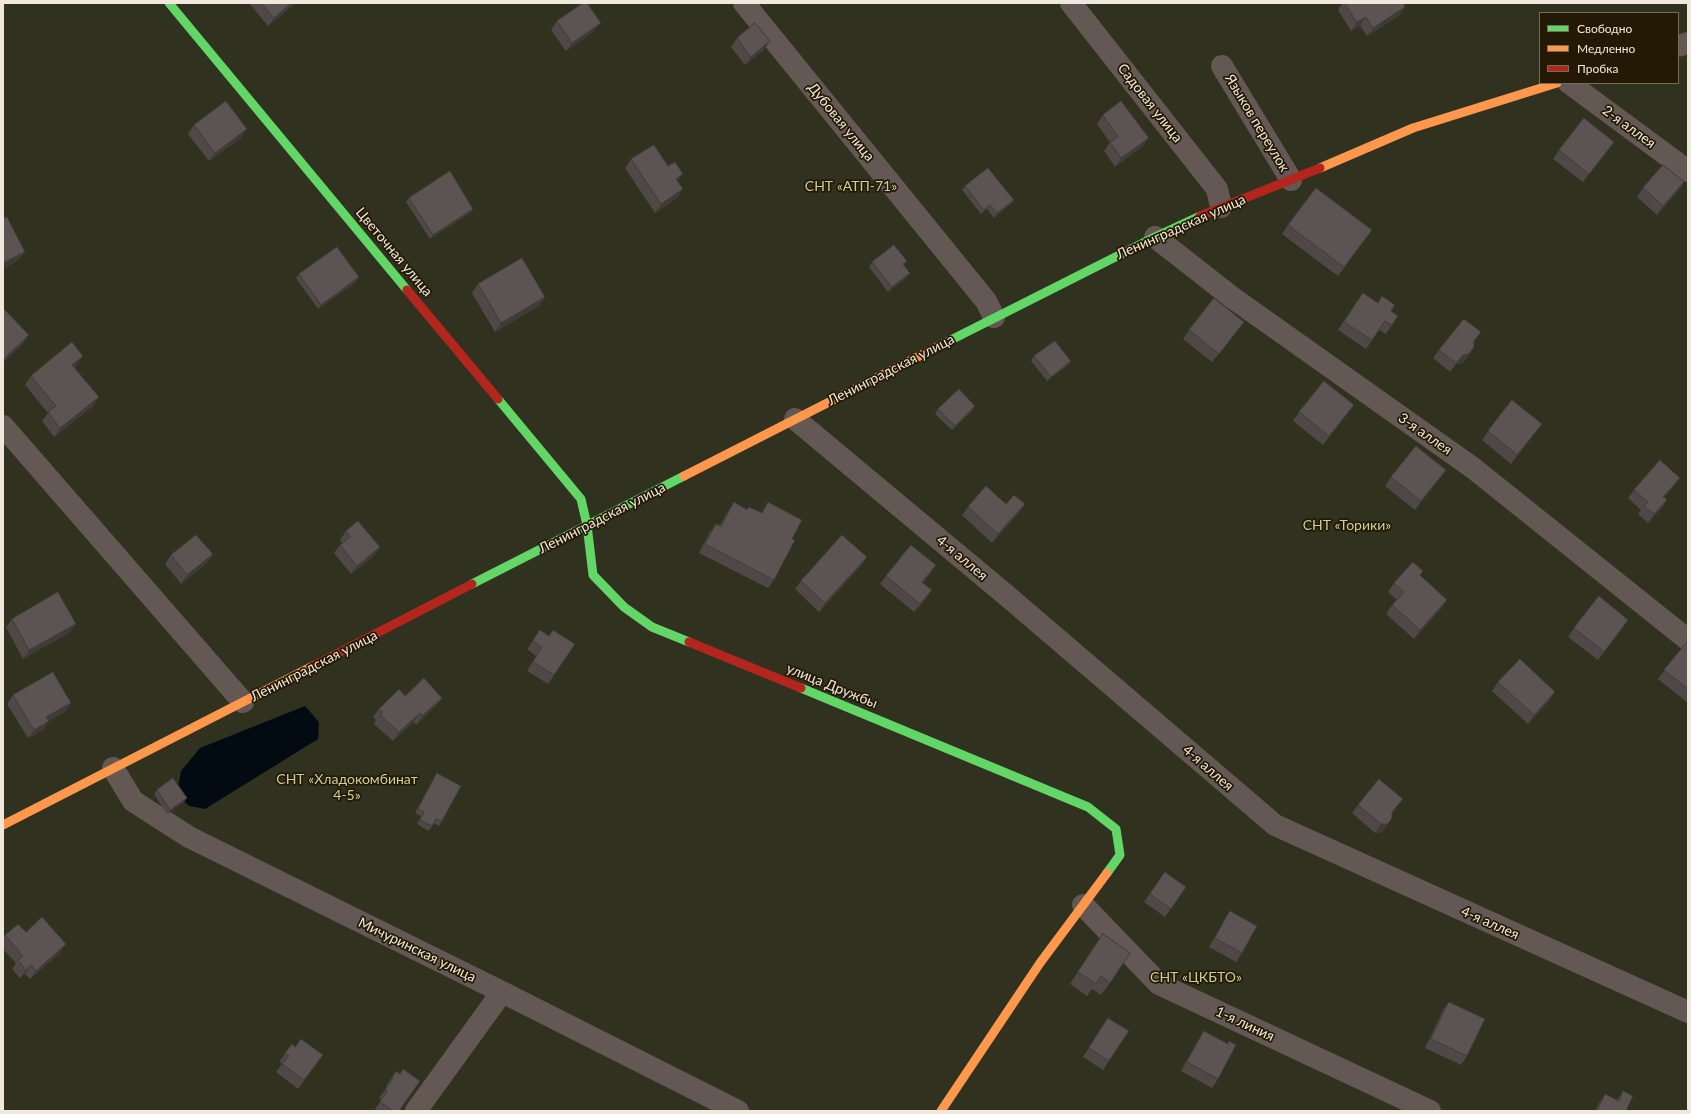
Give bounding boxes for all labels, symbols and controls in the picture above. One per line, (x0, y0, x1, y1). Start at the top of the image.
legend (1539, 12, 1679, 84)
text: Свободно (1577, 21, 1632, 36)
text: Медленно (1577, 41, 1635, 56)
street label: Садовая улица (1114, 60, 1186, 146)
text: Пробка (1577, 61, 1618, 76)
street label: Языков переулок (1221, 71, 1293, 175)
street label: Дубовая улица (804, 79, 878, 165)
street label: 2-я аллея (1599, 102, 1659, 152)
park label: СНТ «АТП-71» (805, 178, 897, 194)
street label: Ленинградская улица (1114, 191, 1248, 263)
street label: Цветочная улица (352, 204, 436, 300)
street label: Ленинградская улица (825, 331, 957, 409)
street label: 3-я аллея (1395, 409, 1455, 459)
street label: Ленинградская улица (536, 479, 668, 557)
park label: СНТ «Торики» (1303, 517, 1391, 533)
street label: 4-я аллея (933, 532, 991, 584)
street label: Ленинградская улица (248, 627, 380, 705)
street label: улица Дружбы (784, 660, 880, 712)
street label: 4-я аллея (1179, 742, 1237, 794)
park label: СНТ «Хладокомбинат 4-5» (276, 771, 418, 804)
street label: 4-я аллея (1459, 903, 1521, 943)
street label: Мичуринская улица (355, 914, 479, 986)
park label: СНТ «ЦКБТО» (1150, 969, 1242, 985)
street label: 1-я линия (1213, 1003, 1277, 1045)

